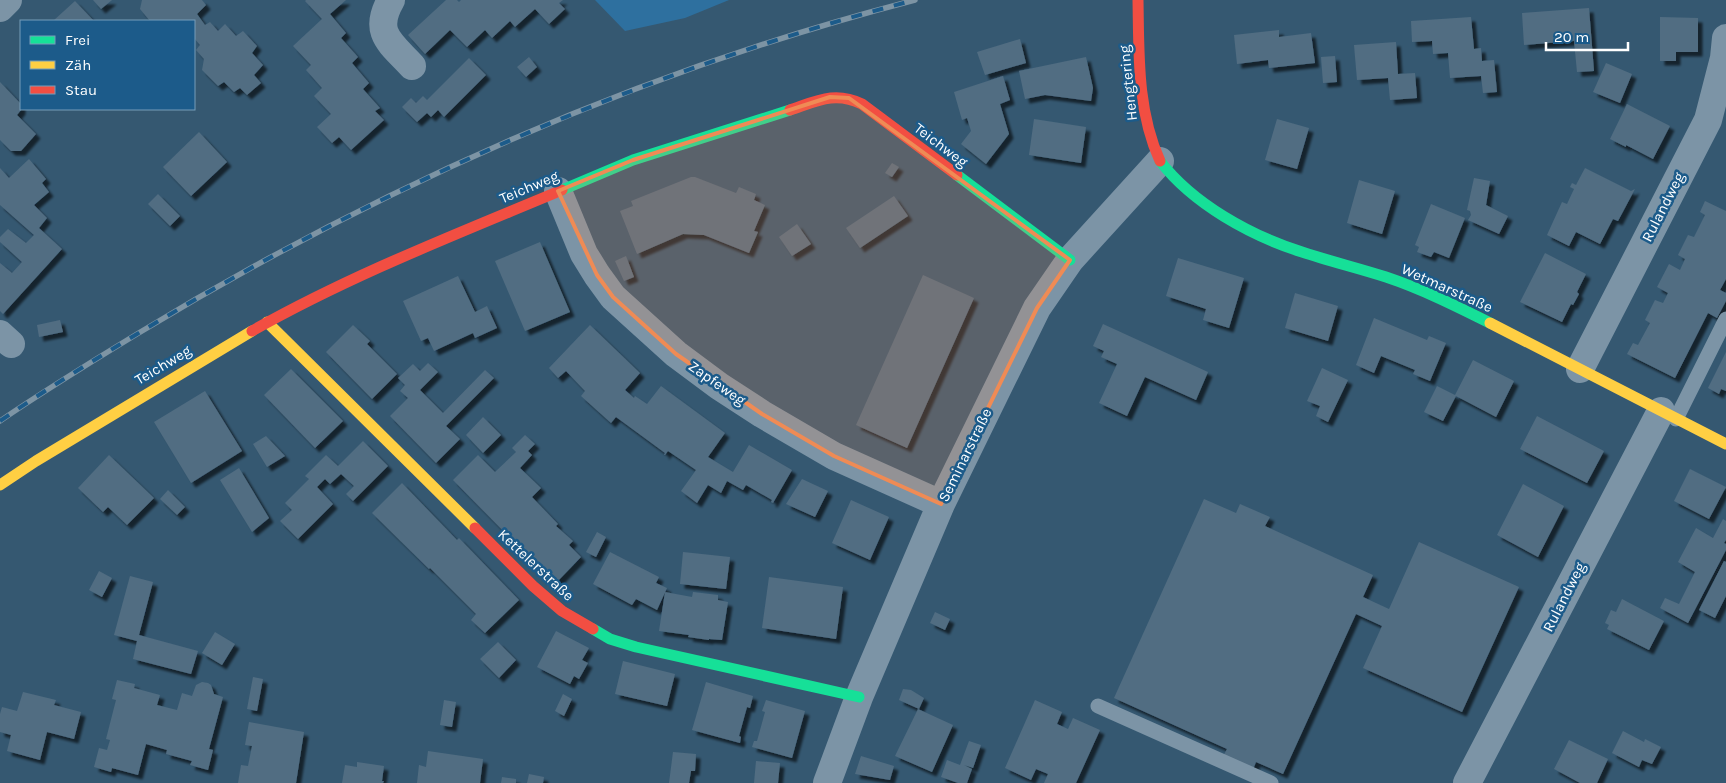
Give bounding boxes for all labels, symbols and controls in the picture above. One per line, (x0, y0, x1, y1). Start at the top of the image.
legend (20, 20, 195, 110)
scale bar (1546, 20, 1628, 52)
text: 20 m (1554, 28, 1589, 46)
text: Frei (65, 31, 90, 49)
street label: Hengtering (1115, 44, 1141, 122)
text: Zäh (65, 56, 91, 74)
text: Stau (65, 81, 97, 99)
street label: Teichweg (911, 119, 972, 171)
street label: Teichweg (497, 166, 562, 207)
street label: Rulandweg (1638, 169, 1688, 245)
street label: Wetmarstraße (1399, 260, 1495, 316)
street label: Teichweg (132, 341, 195, 389)
street label: Zapfeweg (685, 357, 750, 410)
street label: Seminarstraße (935, 405, 995, 505)
street label: Kettelerstraße (494, 525, 578, 605)
street label: Rulandweg (1539, 559, 1589, 635)

